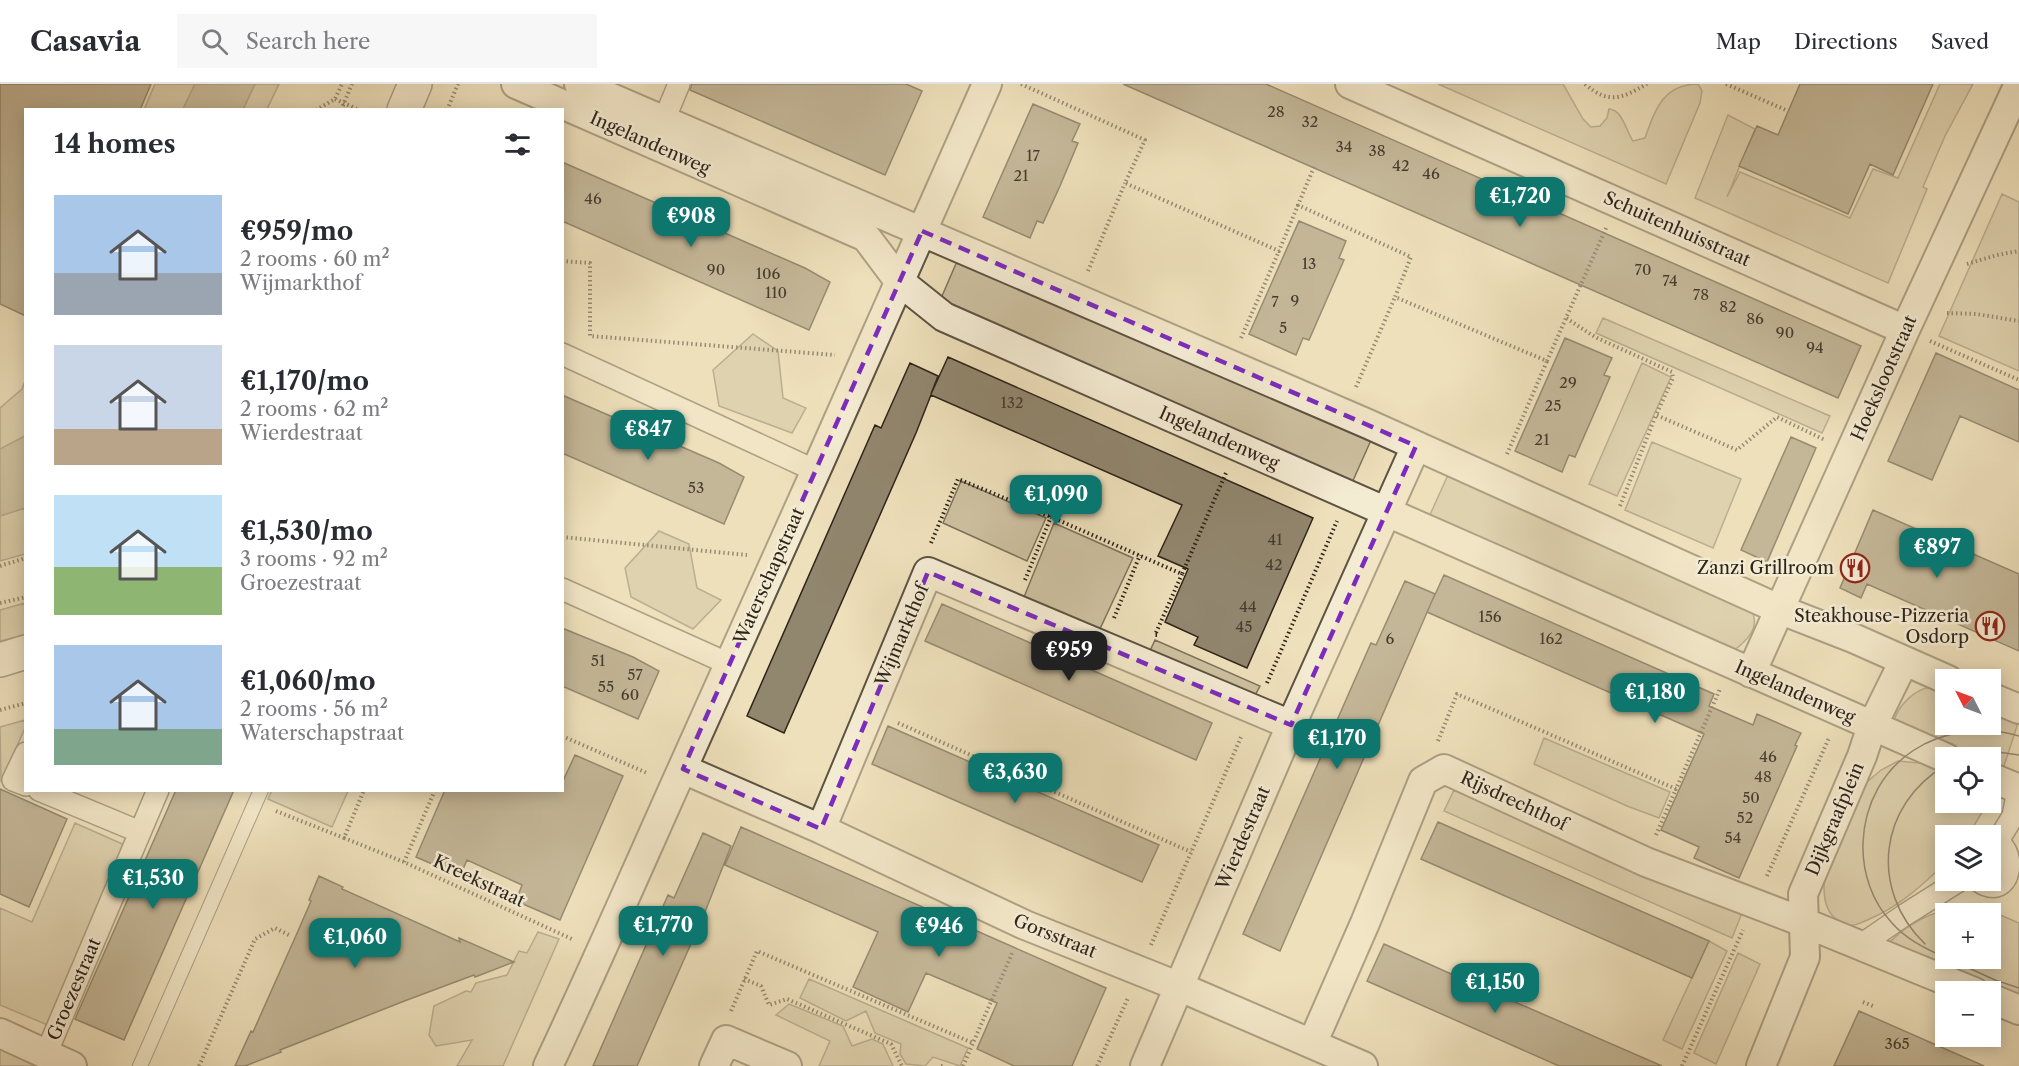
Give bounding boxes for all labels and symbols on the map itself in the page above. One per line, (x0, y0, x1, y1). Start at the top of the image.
house number: 28 (1267, 102, 1285, 121)
street label: Ingelandenweg (586, 107, 714, 180)
house number: 32 (1302, 112, 1318, 131)
house number: 34 (1336, 137, 1352, 156)
house number: 38 (1368, 141, 1386, 160)
house number: 17 (1026, 146, 1040, 165)
house number: 42 (1392, 156, 1410, 175)
house number: 46 (1422, 164, 1440, 183)
house number: 21 (1014, 166, 1029, 185)
pin: €1,720 (1471, 177, 1569, 228)
street label: Schuitenhuisstraat (1600, 187, 1754, 272)
house number: 46 (584, 189, 602, 208)
pin: €908 (655, 197, 727, 248)
house number: 13 (1302, 254, 1316, 273)
house number: 90 (707, 260, 725, 279)
house number: 70 (1635, 260, 1651, 279)
house number: 106 (756, 264, 781, 283)
house number: 74 (1662, 271, 1678, 290)
house number: 110 (765, 283, 787, 302)
house number: 78 (1693, 285, 1709, 304)
house number: 9 (1291, 291, 1299, 310)
house number: 7 (1271, 292, 1279, 311)
house number: 82 (1719, 297, 1737, 316)
house number: 86 (1746, 309, 1764, 328)
street label: Hoekslootstraat (1846, 311, 1922, 444)
house number: 5 (1279, 318, 1287, 337)
house number: 90 (1776, 323, 1794, 342)
house number: 94 (1806, 338, 1824, 357)
house number: 29 (1559, 373, 1577, 392)
house number: 132 (1000, 393, 1024, 412)
house number: 25 (1545, 396, 1561, 415)
street label: Ingelandenweg (1155, 402, 1283, 475)
pin: €847 (612, 410, 684, 461)
house number: 21 (1535, 430, 1550, 449)
pin: €1,090 (1007, 475, 1105, 526)
house number: 53 (688, 478, 704, 497)
street label: Waterschapstraat (729, 503, 809, 649)
pin: €897 (1901, 528, 1973, 579)
house number: 41 (1268, 530, 1283, 549)
restaurant icon: Zanzi Grillroom (1839, 552, 1871, 584)
house number: 42 (1265, 555, 1283, 574)
place label: Zanzi Grillroom (1697, 557, 1834, 579)
street label: Wijmarkthof (870, 578, 935, 691)
house number: 44 (1239, 597, 1257, 616)
place label: Steakhouse-Pizzeria Osdorp (1794, 605, 1969, 648)
house number: 156 (1478, 607, 1502, 626)
restaurant icon: Steakhouse-Pizzeria Osdorp (1974, 610, 2006, 642)
house number: 45 (1236, 617, 1252, 636)
house number: 6 (1386, 629, 1395, 648)
house number: 162 (1539, 629, 1563, 648)
pin: €959 (1033, 631, 1105, 682)
house number: 51 (591, 651, 606, 670)
street label: Ingelandenweg (1731, 656, 1859, 729)
house number: 57 (627, 665, 643, 684)
north arrow (1935, 669, 2001, 735)
pin: €1,180 (1606, 673, 1704, 724)
house number: 55 (598, 677, 614, 696)
house number: 60 (621, 685, 639, 704)
pin: €1,170 (1288, 719, 1386, 770)
house number: 46 (1759, 747, 1777, 766)
pin: €3,630 (966, 753, 1064, 804)
street label: Dijkgraafplein (1801, 759, 1869, 879)
street label: Rijsdrechthof (1457, 767, 1573, 837)
house number: 48 (1754, 767, 1772, 786)
street label: Wierdestraat (1211, 782, 1275, 894)
house number: 50 (1742, 788, 1760, 807)
house number: 52 (1737, 808, 1753, 827)
house number: 54 (1725, 828, 1741, 847)
street label: Kreekstraat (430, 850, 529, 912)
pin: €1,530 (104, 859, 202, 910)
pin: €1,770 (614, 906, 712, 957)
pin: €946 (903, 907, 975, 958)
street label: Gorsstraat (1010, 909, 1100, 963)
pin: €1,060 (306, 918, 404, 969)
street label: Groezestraat (43, 934, 106, 1044)
pin: €1,150 (1446, 963, 1544, 1014)
house number: 365 (1884, 1034, 1910, 1053)

